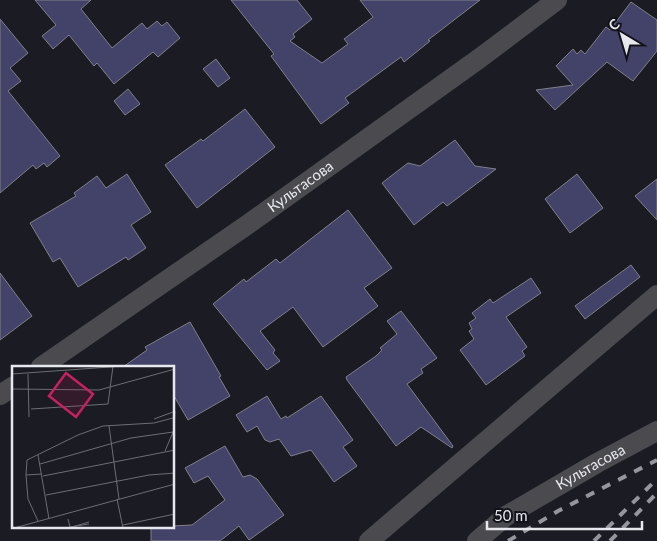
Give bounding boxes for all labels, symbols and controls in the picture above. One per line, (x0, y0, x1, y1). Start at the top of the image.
north arrow (597, 10, 647, 60)
text: С (605, 14, 623, 34)
street label: Культасова (263, 156, 336, 216)
inset map (12, 366, 175, 528)
street label: Культасова (552, 440, 628, 493)
scale bar (487, 498, 642, 530)
text: 50 m (494, 506, 528, 524)

